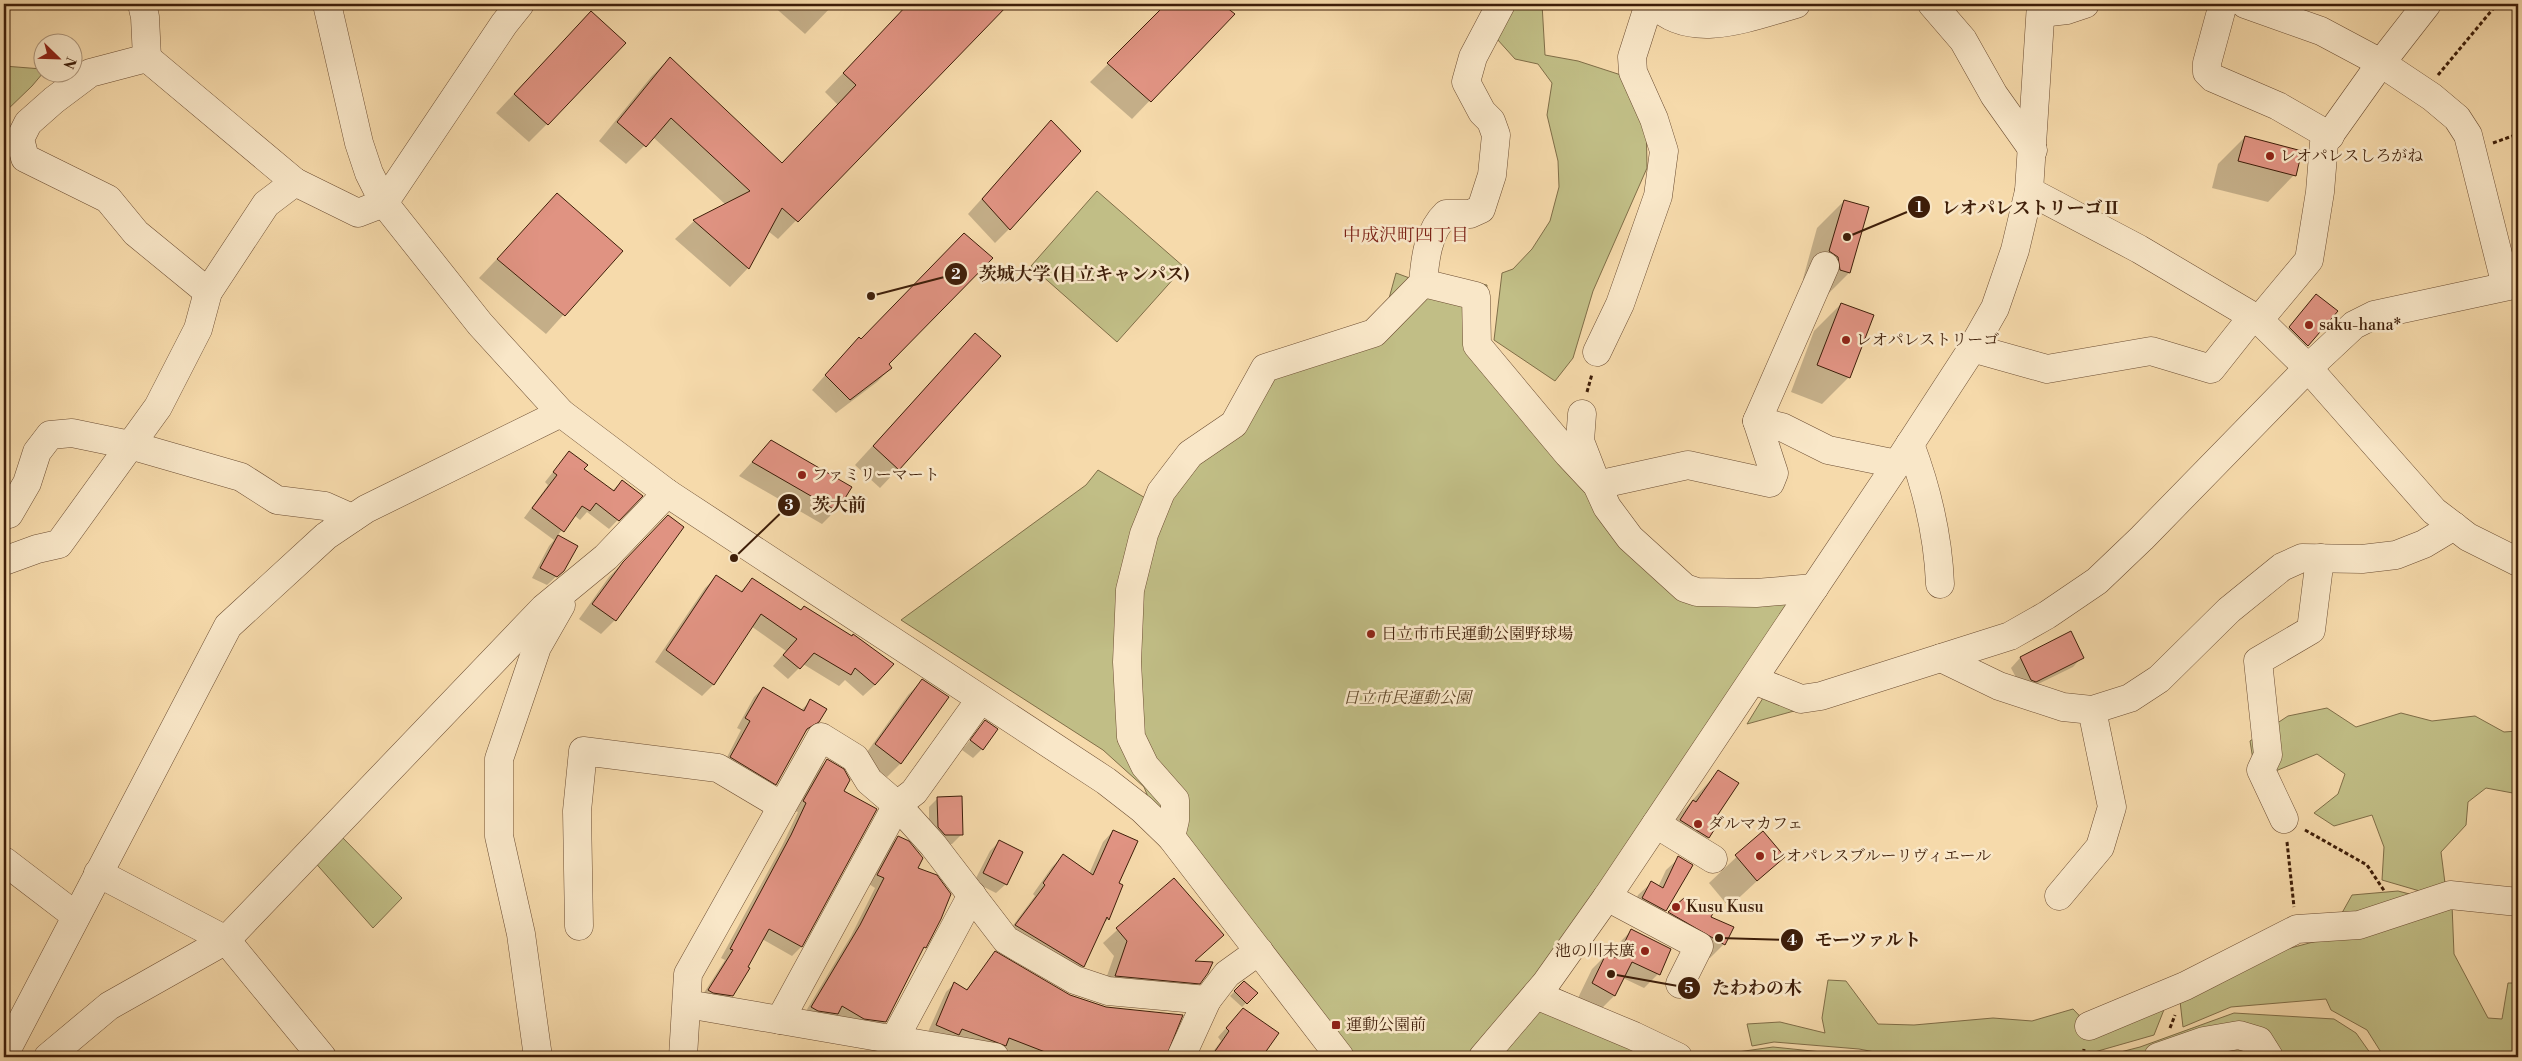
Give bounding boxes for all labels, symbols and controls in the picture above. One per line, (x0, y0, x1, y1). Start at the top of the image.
north arrow (32, 32, 82, 82)
text: N (59, 54, 79, 71)
place label: レオパレスしろがね (2280, 146, 2423, 166)
marker: レオパレスしろがね (2264, 150, 2276, 162)
callout: レオパレストリーゴⅡ (1906, 191, 2131, 224)
text: レオパレストリーゴⅡ (1941, 197, 2121, 220)
text: 1 (1915, 198, 1923, 217)
district label: 中成沢町四丁目 (1343, 224, 1469, 247)
callout: 茨城大学 (日立キャンパス) (943, 257, 1200, 290)
text: 茨城大学 (日立キャンパス) (979, 263, 1190, 286)
text: 2 (951, 265, 961, 284)
place label: saku-hana* (2319, 315, 2401, 335)
marker: saku-hana* (2303, 319, 2315, 331)
place label: レオパレストリーゴ (1856, 330, 1999, 350)
marker: レオパレストリーゴ (1840, 334, 1852, 346)
place label: ファミリーマート (812, 465, 940, 485)
marker: ファミリーマート (796, 469, 808, 481)
callout: 茨大前 (777, 488, 876, 521)
text: 茨大前 (812, 494, 866, 517)
text: 3 (784, 496, 794, 515)
place label: 日立市市民運動公園野球場 (1381, 624, 1573, 644)
marker: 日立市市民運動公園野球場 (1365, 628, 1377, 640)
park label: 日立市民運動公園 (1343, 688, 1474, 708)
place label: ダルマカフェ (1708, 814, 1803, 834)
marker: ダルマカフェ (1692, 818, 1704, 830)
place label: レオパレスブルーリヴィエール (1770, 846, 1991, 866)
marker: レオパレスブルーリヴィエール (1754, 850, 1766, 862)
place label: Kusu Kusu (1686, 897, 1764, 917)
marker: Kusu Kusu (1670, 901, 1682, 913)
callout: モーツァルト (1780, 923, 1932, 956)
text: モーツァルト (1815, 929, 1921, 952)
text: 4 (1787, 931, 1797, 950)
place label: 池の川末廣 (1555, 941, 1635, 961)
marker: 池の川末廣 (1639, 945, 1651, 957)
callout: たわわの木 (1677, 971, 1812, 1004)
text: たわわの木 (1712, 977, 1802, 1000)
text: 5 (1684, 979, 1694, 998)
place label: 運動公園前 (1346, 1015, 1426, 1035)
marker: 運動公園前 (1330, 1019, 1342, 1031)

